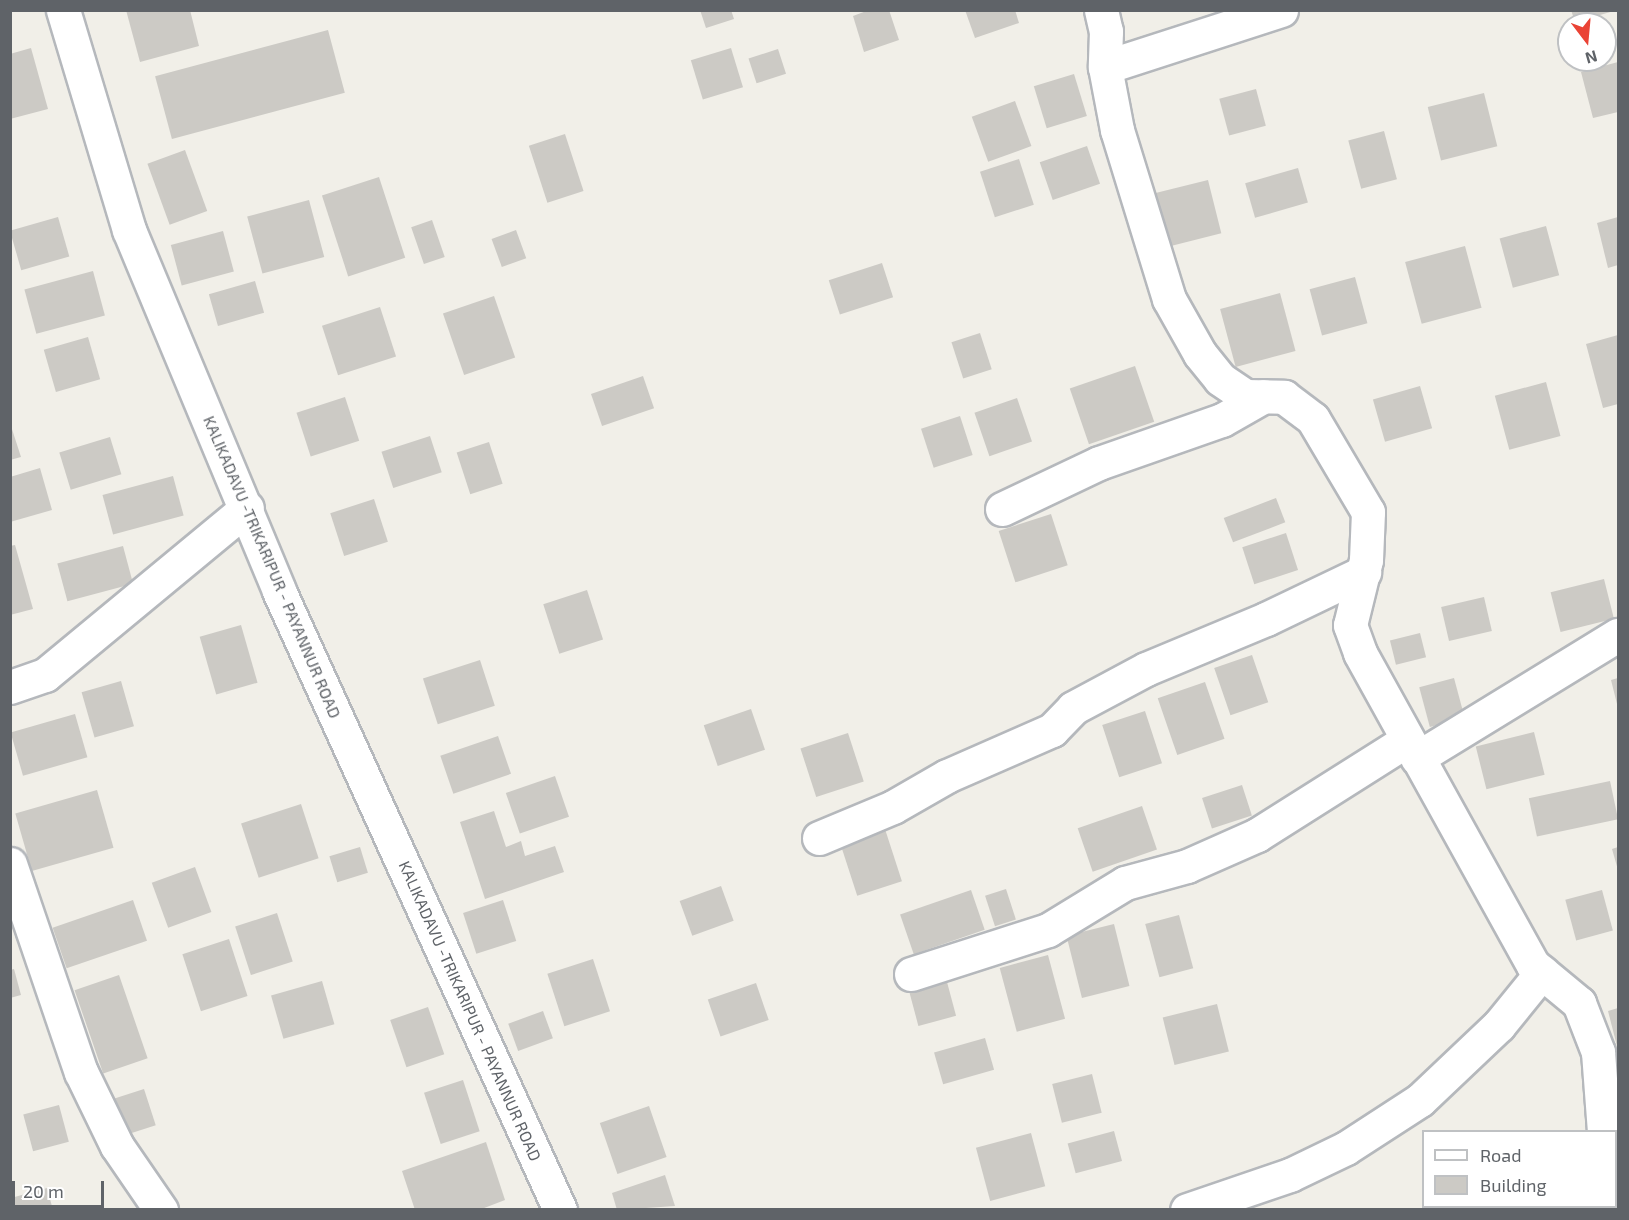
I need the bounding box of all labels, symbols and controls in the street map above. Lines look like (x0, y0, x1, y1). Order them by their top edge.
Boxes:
north arrow (1557, 12, 1617, 72)
text: N (1583, 47, 1600, 69)
street label: KALIKADAVU -TRIKARIPUR - PAYANNUR ROAD (199, 413, 345, 721)
street label: KALIKADAVU -TRIKARIPUR - PAYANNUR ROAD (395, 858, 545, 1164)
legend (1422, 1130, 1617, 1208)
text: Road (1480, 1144, 1521, 1166)
scale bar (15, 1169, 106, 1207)
text: Building (1480, 1174, 1547, 1196)
text: 20 m (23, 1180, 64, 1202)

